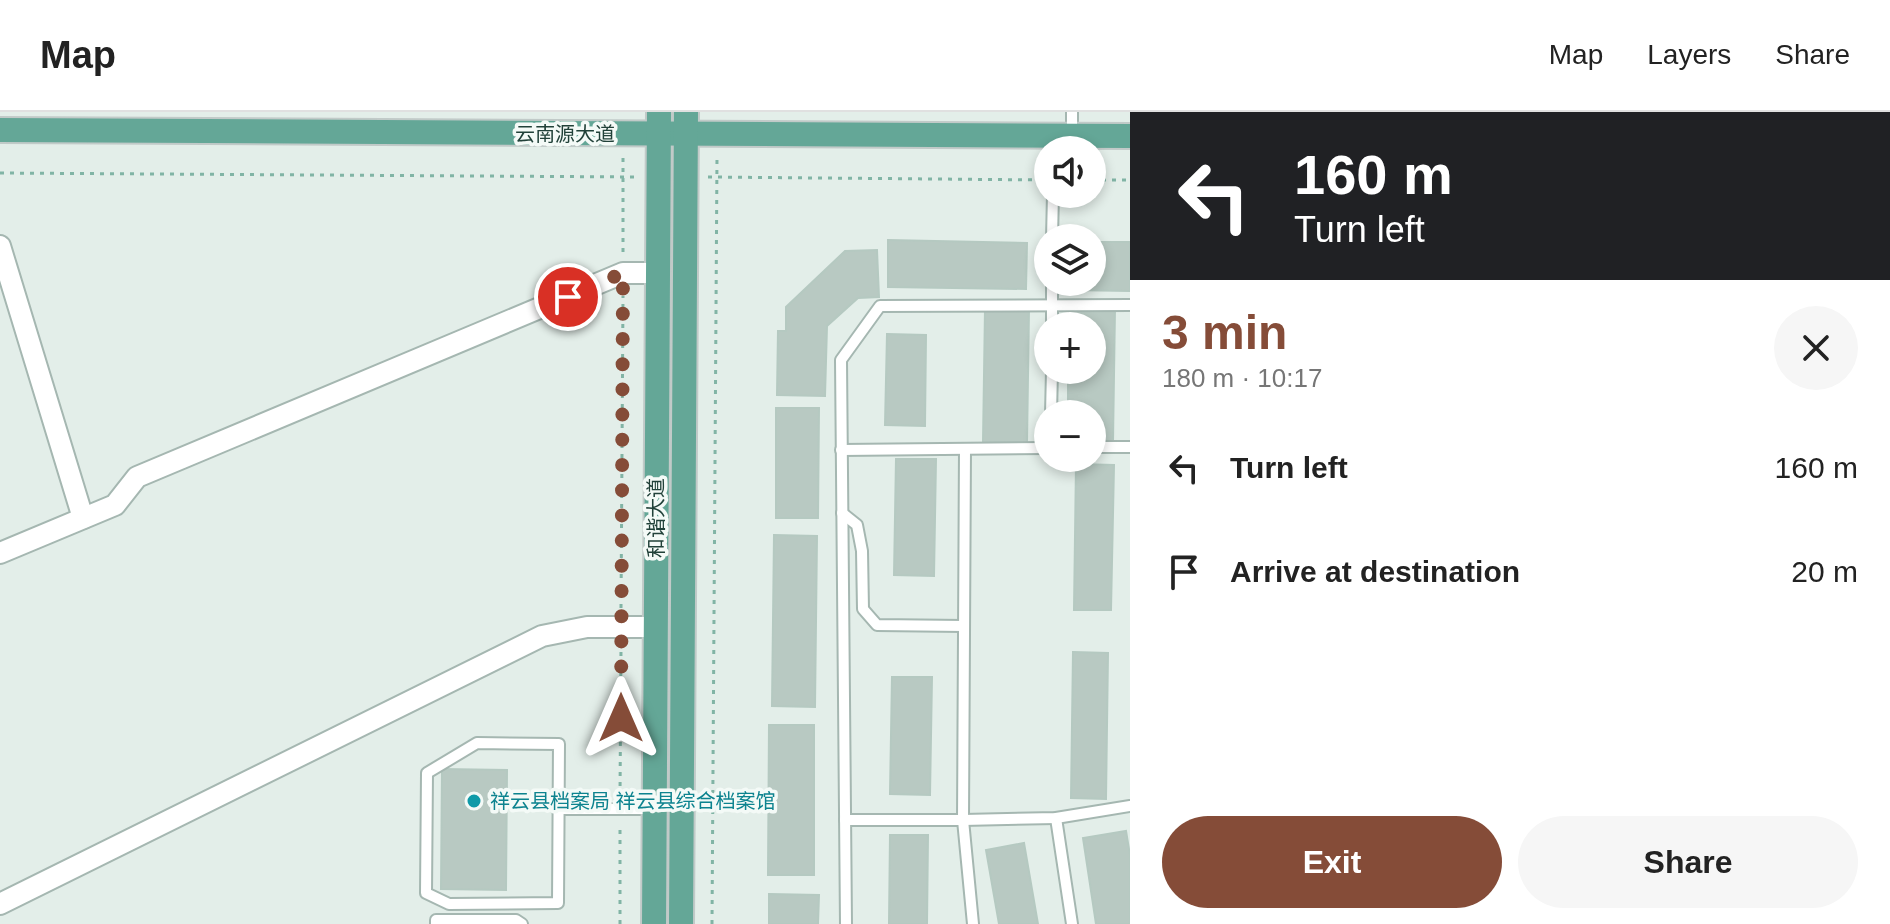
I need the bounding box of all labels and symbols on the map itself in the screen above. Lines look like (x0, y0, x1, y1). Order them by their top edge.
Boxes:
street label: 云南源大道 (515, 123, 615, 145)
pin (534, 263, 602, 331)
street label: 和谐大道 (645, 478, 667, 558)
position arrow (579, 676, 663, 760)
place label: 祥云县档案局 祥云县综合档案馆 (490, 790, 776, 812)
marker: 祥云县档案局 祥云县综合档案馆 (465, 792, 483, 810)

